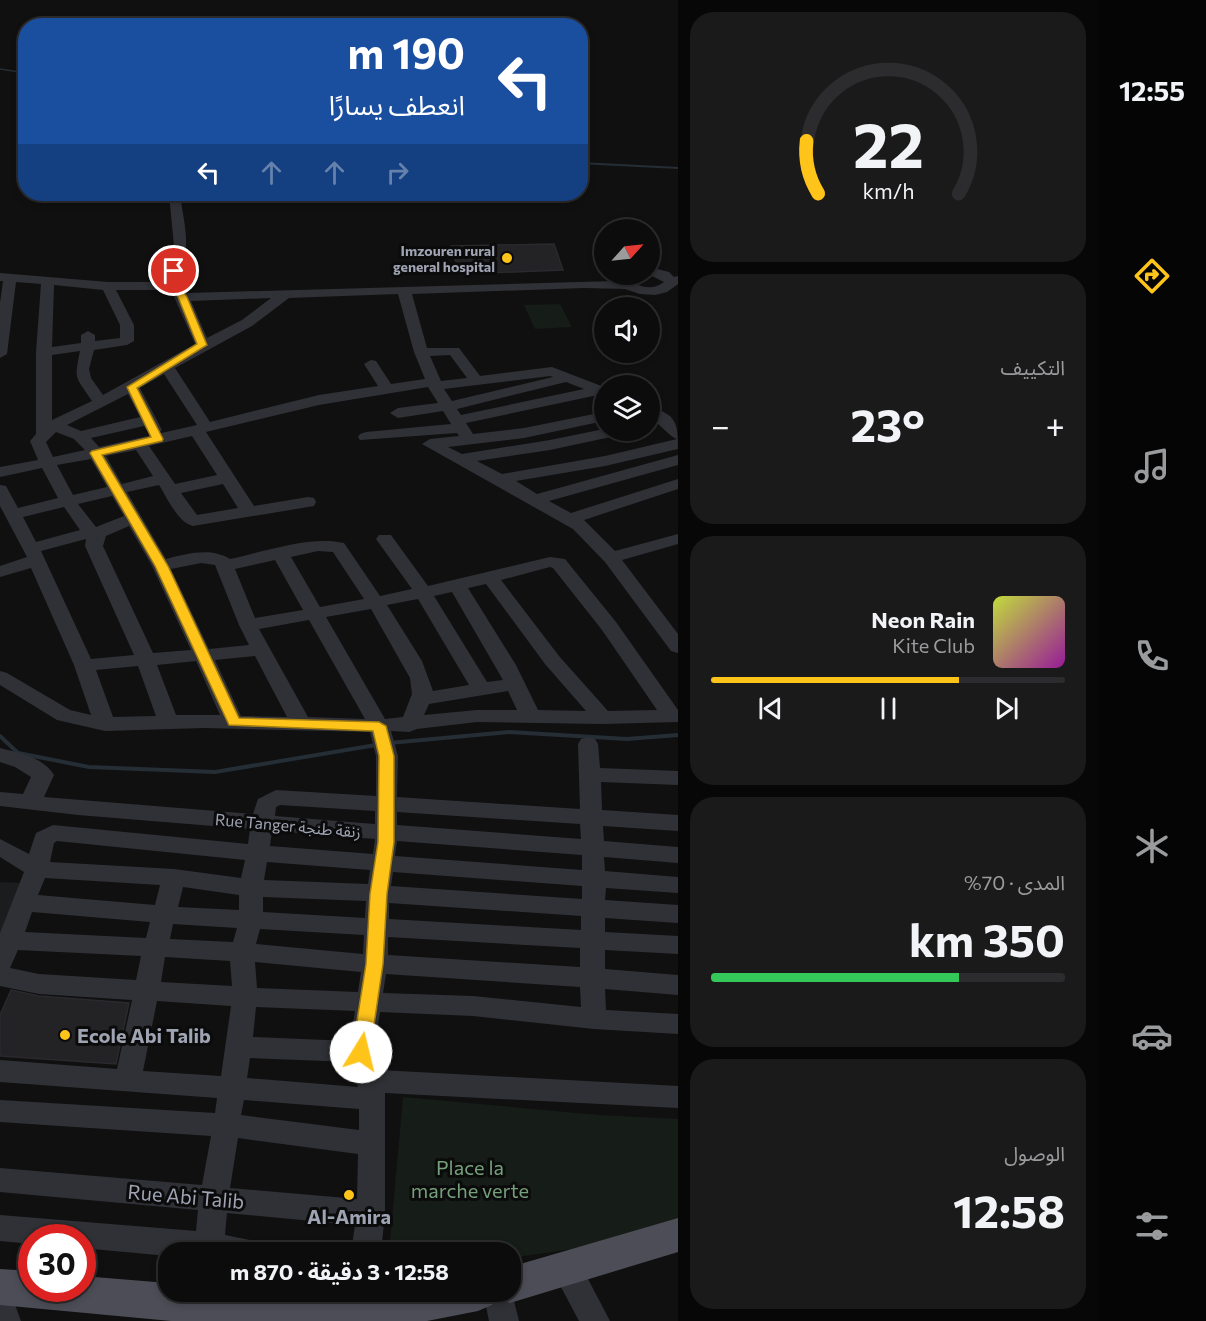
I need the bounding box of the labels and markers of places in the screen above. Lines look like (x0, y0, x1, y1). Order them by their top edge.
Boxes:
place label: Imzouren rural general hospital (393, 242, 495, 275)
pin (148, 245, 199, 296)
marker: Imzouren rural general hospital (500, 251, 514, 265)
place label: Ecole Abi Talib (77, 1023, 211, 1047)
marker: Ecole Abi Talib (58, 1028, 72, 1042)
marker: Al-Amira (342, 1188, 356, 1202)
place label: Al-Amira (307, 1204, 391, 1228)

